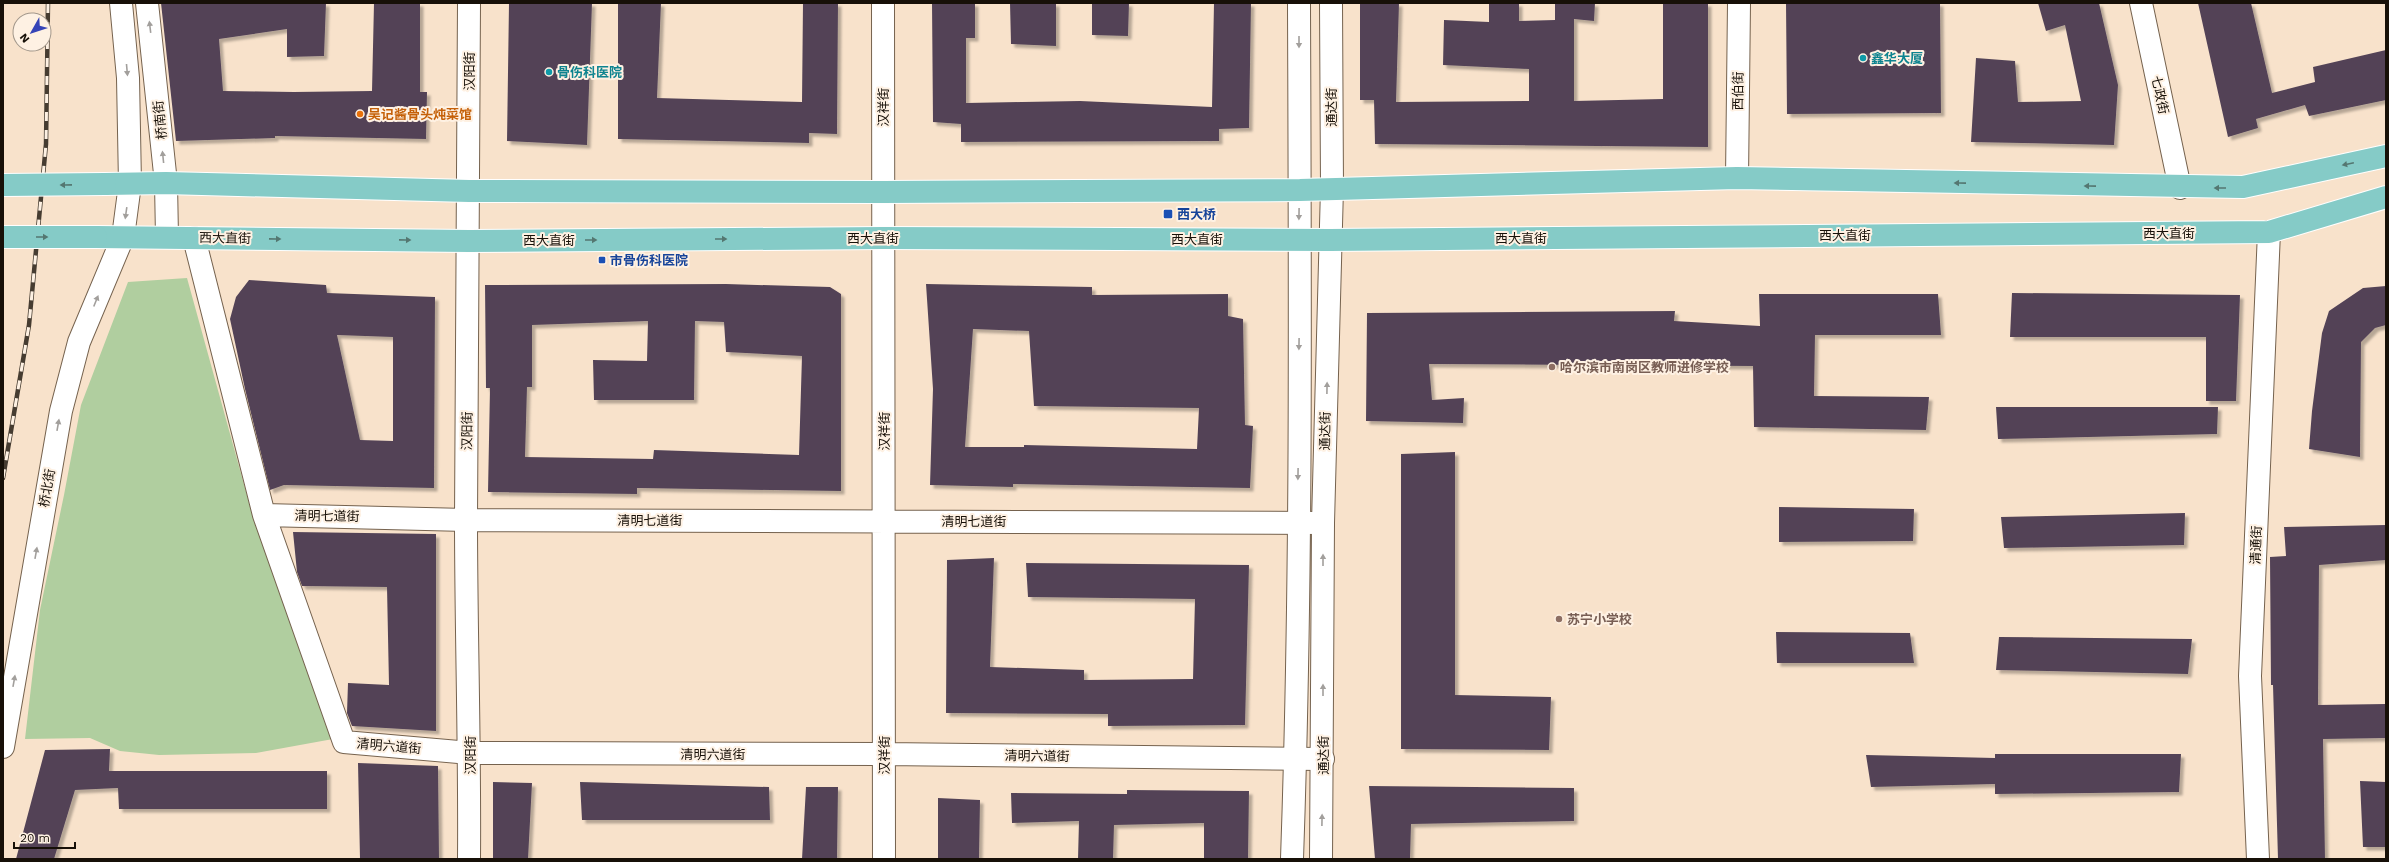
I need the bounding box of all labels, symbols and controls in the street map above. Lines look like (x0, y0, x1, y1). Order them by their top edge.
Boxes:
north arrow (12, 12, 52, 52)
one-way arrow (146, 21, 153, 33)
text: N (17, 31, 32, 45)
one-way arrow (1296, 36, 1302, 49)
street label: 汉阳街 (462, 51, 477, 91)
place label: 鑫华大厦 (1871, 51, 1923, 66)
marker: 鑫华大厦 (1858, 53, 1868, 63)
one-way arrow (124, 64, 131, 76)
place label: 骨伤科医院 (557, 65, 622, 80)
marker: 骨伤科医院 (544, 67, 554, 77)
street label: 西伯街 (1730, 71, 1746, 111)
street label: 七政街 (2149, 74, 2171, 116)
street label: 汉祥街 (876, 87, 891, 127)
street label: 通达街 (1324, 87, 1339, 127)
street label: 桥南街 (151, 100, 169, 140)
place label: 吴记酱骨头炖菜馆 (368, 107, 472, 122)
marker: 吴记酱骨头炖菜馆 (355, 109, 365, 119)
one-way arrow (160, 151, 167, 163)
one-way arrow (2342, 162, 2354, 168)
one-way arrow (1953, 180, 1966, 186)
one-way arrow (60, 181, 72, 188)
one-way arrow (2083, 183, 2096, 189)
one-way arrow (2214, 184, 2226, 191)
one-way arrow (123, 207, 129, 219)
place label: 西大桥 (1177, 207, 1216, 222)
marker: 西大桥 (1162, 208, 1174, 220)
one-way arrow (1296, 208, 1303, 220)
street label: 西大直街 (2143, 226, 2195, 241)
street label: 西大直街 (1819, 228, 1871, 243)
street label: 西大直街 (199, 230, 251, 246)
street label: 西大直街 (847, 231, 899, 246)
street label: 西大直街 (1495, 231, 1547, 246)
street label: 西大直街 (1171, 232, 1223, 247)
street label: 西大直街 (523, 233, 575, 248)
one-way arrow (36, 234, 49, 240)
one-way arrow (269, 236, 282, 242)
one-way arrow (715, 236, 728, 242)
one-way arrow (399, 237, 412, 243)
one-way arrow (585, 237, 598, 243)
place label: 市骨伤科医院 (610, 253, 688, 268)
marker: 市骨伤科医院 (597, 255, 607, 265)
one-way arrow (94, 295, 100, 307)
one-way arrow (1296, 338, 1302, 351)
place label: 哈尔滨市南岗区教师进修学校 (1560, 360, 1729, 375)
marker: 哈尔滨市南岗区教师进修学校 (1547, 362, 1557, 372)
one-way arrow (1323, 382, 1330, 394)
street label: 汉阳街 (459, 411, 475, 451)
street label: 汉祥街 (877, 411, 892, 451)
street label: 通达街 (1317, 411, 1333, 451)
one-way arrow (55, 419, 61, 431)
street label: 桥北街 (36, 467, 58, 509)
one-way arrow (1295, 468, 1301, 481)
street label: 清明七道街 (294, 508, 360, 524)
street label: 清明七道街 (617, 513, 683, 528)
street label: 清明七道街 (941, 514, 1007, 529)
street label: 清通街 (2248, 525, 2264, 565)
one-way arrow (33, 547, 39, 559)
one-way arrow (1320, 553, 1326, 566)
place label: 苏宁小学校 (1567, 612, 1632, 627)
marker: 苏宁小学校 (1554, 614, 1564, 624)
one-way arrow (11, 675, 17, 687)
one-way arrow (1320, 683, 1326, 696)
street label: 汉阳街 (463, 735, 478, 775)
street label: 汉祥街 (877, 735, 892, 775)
street label: 通达街 (1316, 735, 1331, 775)
street label: 清明六道街 (356, 736, 422, 756)
street label: 清明六道街 (680, 747, 746, 762)
street label: 清明六道街 (1004, 748, 1070, 764)
one-way arrow (1319, 813, 1325, 826)
scale bar (14, 824, 75, 850)
text: 20 m (20, 831, 50, 845)

